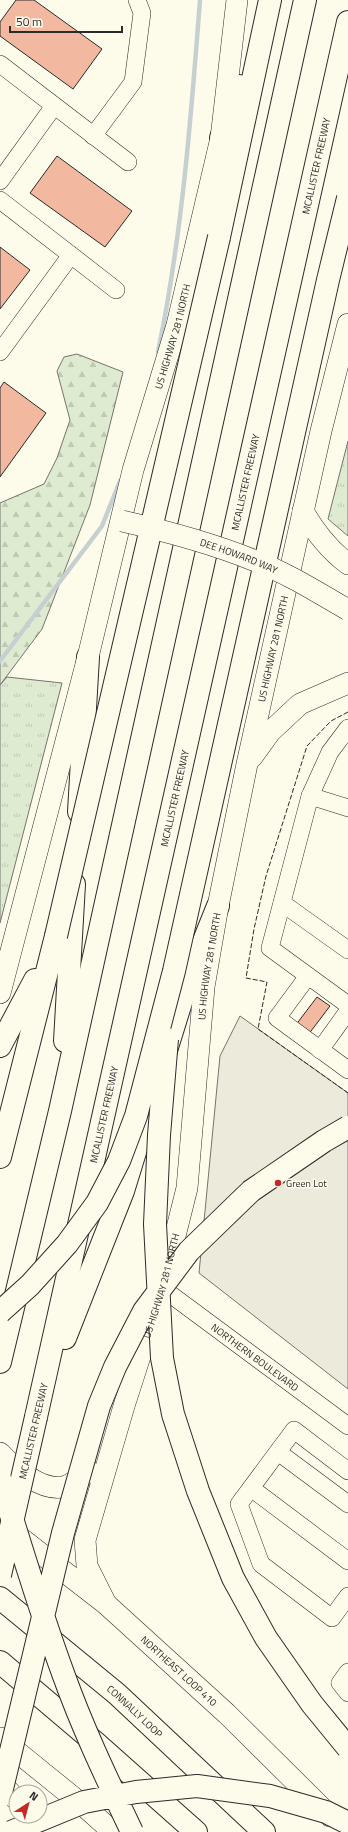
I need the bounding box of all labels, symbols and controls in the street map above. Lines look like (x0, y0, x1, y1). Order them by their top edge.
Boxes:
scale bar (10, 8, 122, 34)
text: 50 m (16, 12, 42, 31)
street label: MCALLISTER FREEWAY (298, 116, 335, 216)
street label: US HIGHWAY 281 NORTH (151, 283, 194, 391)
street label: MCALLISTER FREEWAY (228, 432, 264, 532)
street label: DEE HOWARD WAY (198, 535, 281, 578)
street label: US HIGHWAY 281 NORTH (254, 594, 292, 703)
street label: MCALLISTER FREEWAY (157, 748, 193, 848)
street label: US HIGHWAY 281 NORTH (194, 912, 225, 1021)
street label: MCALLISTER FREEWAY (86, 1064, 122, 1164)
place label: Green Lot (286, 1176, 327, 1191)
marker: Green Lot (273, 1178, 283, 1188)
street label: US HIGHWAY 281 NORTH (139, 1232, 183, 1340)
street label: NORTHERN BOULEVARD (208, 1320, 302, 1395)
street label: MCALLISTER FREEWAY (15, 1381, 52, 1481)
street label: NORTHEAST LOOP 410 (137, 1632, 221, 1710)
street label: CONNALLY LOOP (103, 1682, 166, 1741)
north arrow (8, 1784, 48, 1824)
text: N (26, 1787, 42, 1805)

